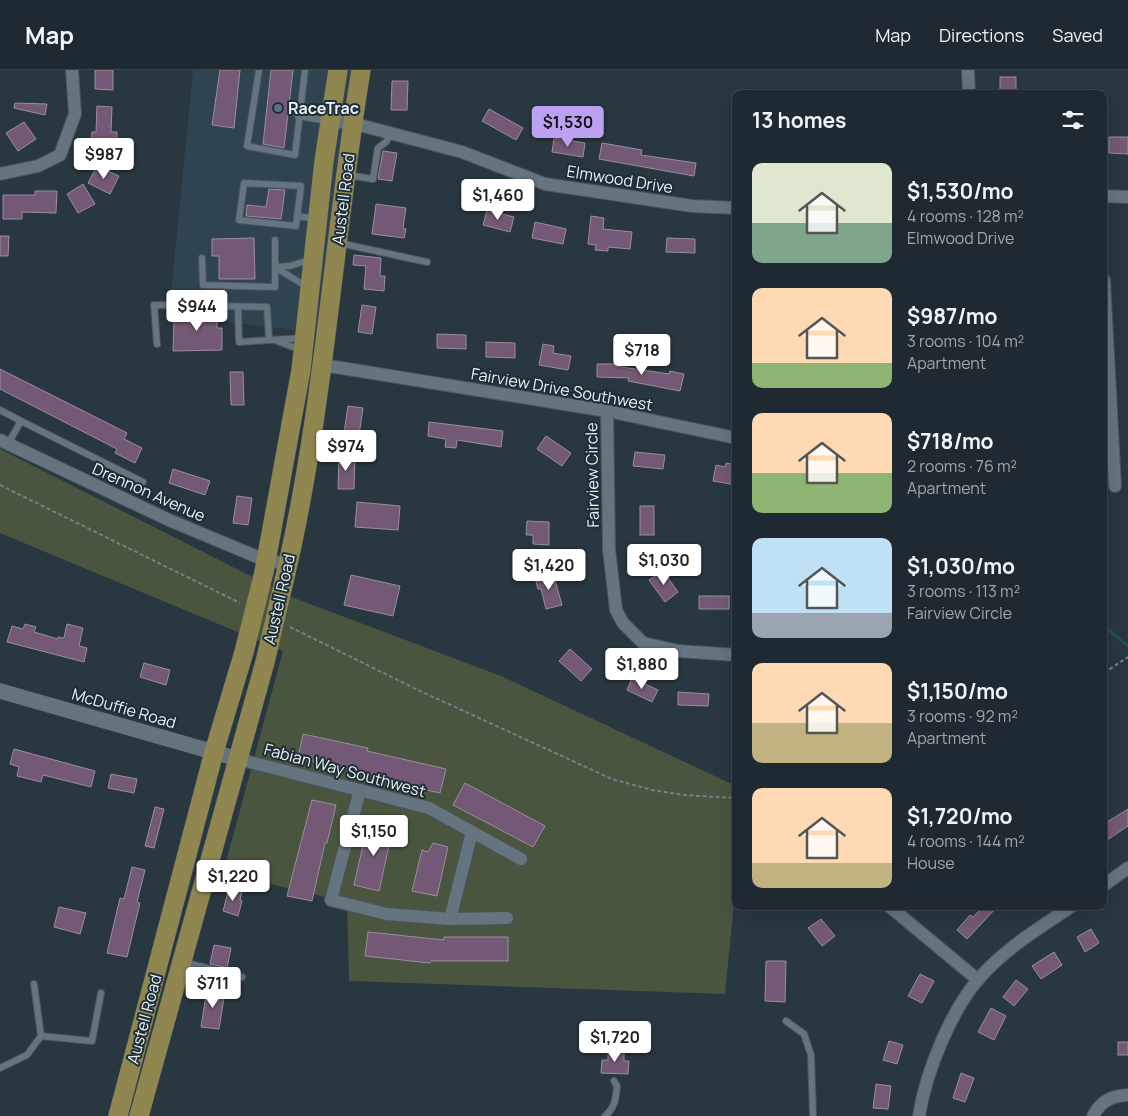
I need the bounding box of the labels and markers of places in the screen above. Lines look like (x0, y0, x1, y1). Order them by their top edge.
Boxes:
place label: RaceTrac (288, 97, 359, 119)
marker: RaceTrac (272, 102, 284, 114)
pin: $1,530 (527, 106, 609, 148)
pin: $987 (74, 138, 134, 180)
pin: $1,460 (457, 178, 539, 221)
pin: $944 (167, 290, 227, 332)
pin: $718 (612, 334, 672, 376)
pin: $974 (316, 430, 376, 472)
pin: $1,030 (623, 544, 705, 586)
pin: $1,420 (508, 548, 590, 591)
pin: $1,880 (601, 648, 683, 690)
pin: $1,150 (333, 814, 415, 857)
pin: $1,220 (192, 860, 274, 902)
pin: $711 (183, 966, 243, 1009)
pin: $1,720 (574, 1020, 656, 1063)

